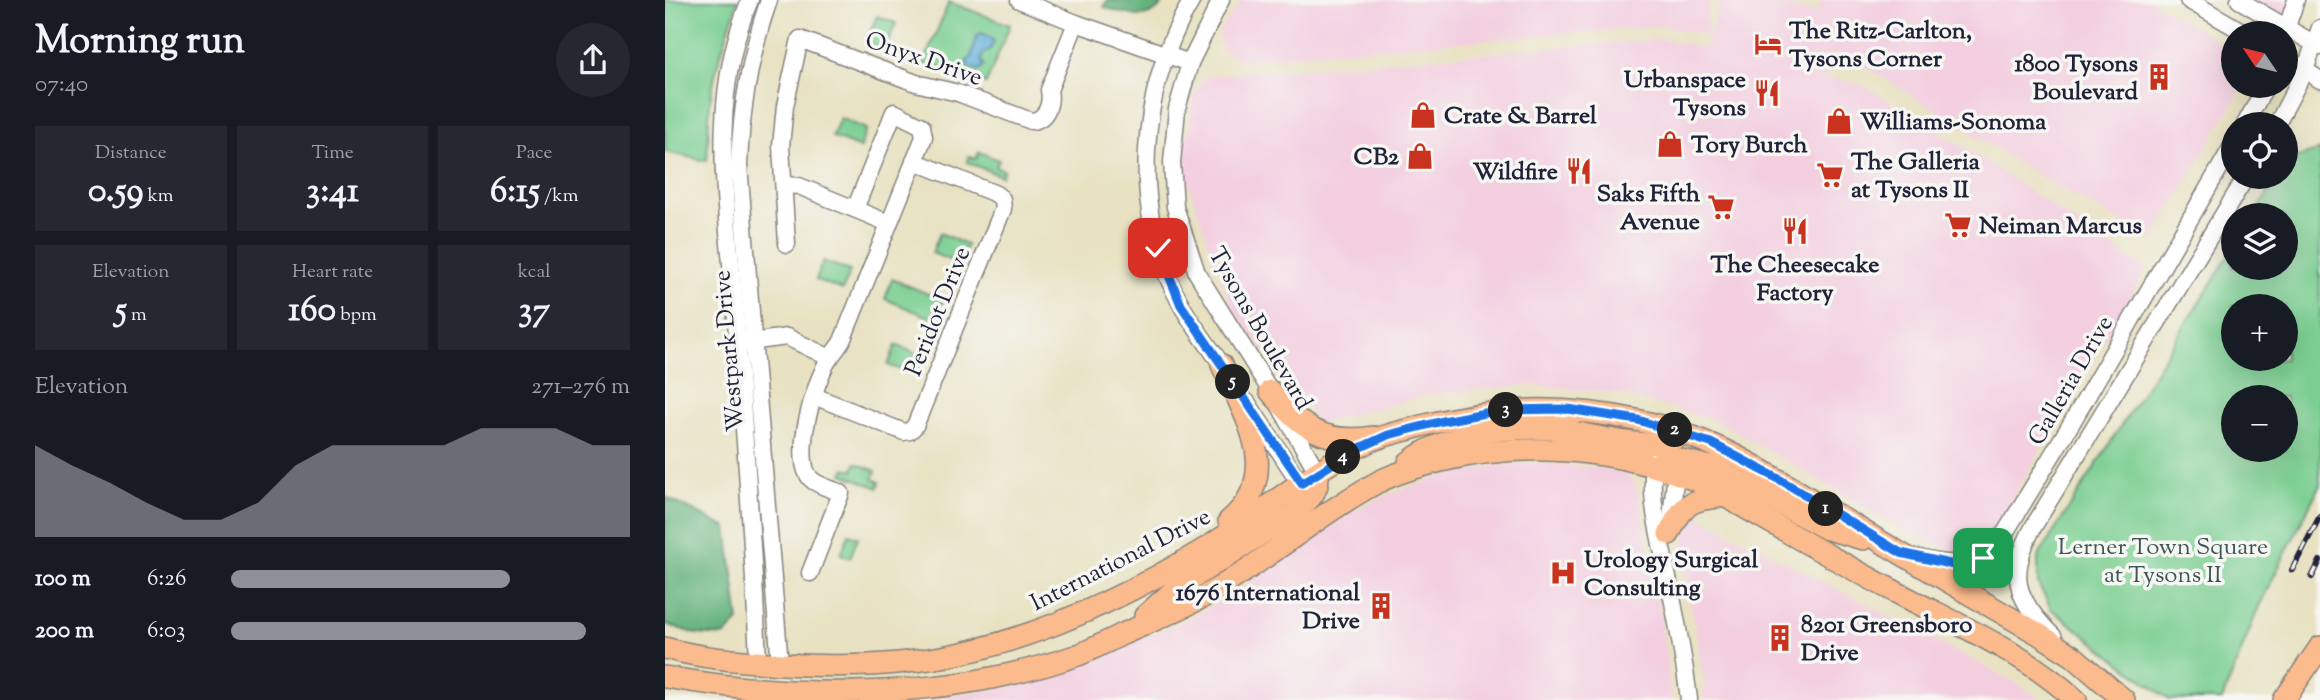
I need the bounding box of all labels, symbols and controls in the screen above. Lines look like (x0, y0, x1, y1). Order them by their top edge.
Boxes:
place label: The Ritz-Carlton, Tysons Corner (1789, 15, 1972, 77)
text: Morning run (35, 16, 245, 70)
north arrow (2221, 21, 2298, 98)
map controls (2221, 21, 2298, 462)
button: share (556, 23, 630, 97)
street label: Onyx Drive (860, 24, 986, 96)
hotel icon: The Ritz-Carlton, Tysons Corner (1753, 29, 1783, 59)
place label: 1800 Tysons Boulevard (2014, 48, 2138, 110)
building icon: 1800 Tysons Boulevard (2144, 62, 2174, 92)
place label: Urbanspace Tysons (1624, 64, 1746, 126)
text: 07:40 (35, 69, 88, 102)
restaurant icon: Urbanspace Tysons (1752, 78, 1782, 108)
shop icon: Crate & Barrel (1408, 100, 1438, 130)
place label: Crate & Barrel (1444, 100, 1597, 134)
shop icon: Williams-Sonoma (1824, 106, 1854, 136)
place label: Williams-Sonoma (1860, 106, 2047, 140)
button: locate (2221, 112, 2298, 189)
shop icon: Tory Burch (1655, 129, 1685, 159)
place label: Tory Burch (1691, 129, 1809, 163)
text: Distance (95, 140, 167, 167)
text: Time (311, 140, 354, 167)
text: Pace (516, 140, 552, 167)
place label: CB2 (1354, 141, 1400, 175)
shop icon: CB2 (1405, 141, 1435, 171)
place label: The Galleria at Tysons II (1851, 146, 1981, 208)
place label: Wildfire (1473, 156, 1558, 190)
restaurant icon: Wildfire (1564, 156, 1594, 186)
supermarket icon: The Galleria at Tysons II (1815, 160, 1845, 190)
text: 0.59 (88, 167, 143, 218)
text: 3:41 (306, 167, 359, 218)
text: 6:15 (490, 167, 540, 218)
place label: Saks Fifth Avenue (1597, 178, 1701, 240)
text: km (143, 183, 174, 210)
text: /km (540, 183, 578, 210)
supermarket icon: Saks Fifth Avenue (1706, 192, 1736, 222)
button: layers (2221, 203, 2298, 280)
supermarket icon: Neiman Marcus (1943, 210, 1973, 240)
place label: Neiman Marcus (1979, 210, 2142, 244)
restaurant icon: The Cheesecake Factory (1780, 216, 1810, 246)
pin (1128, 218, 1188, 278)
icon: check (1139, 229, 1177, 267)
street label: Tysons Boulevard (1199, 241, 1320, 417)
street label: Peridot Drive (897, 242, 980, 382)
place label: The Cheesecake Factory (1711, 249, 1879, 311)
text: Elevation (92, 259, 169, 286)
text: Heart rate (292, 259, 373, 286)
text: kcal (518, 259, 550, 286)
street label: Westpark Drive (706, 269, 754, 433)
text: 5 (115, 286, 127, 337)
text: 160 (288, 286, 336, 337)
text: 37 (518, 286, 550, 337)
button: + (2221, 294, 2298, 371)
text: m (127, 302, 147, 329)
text: bpm (336, 302, 377, 329)
street label: Galleria Drive (2021, 310, 2123, 452)
pin: 5 (1215, 364, 1251, 400)
text: 5 (1229, 368, 1236, 395)
text: Elevation (35, 371, 128, 404)
text: 271–276 m (531, 371, 630, 404)
button: − (2221, 385, 2298, 462)
pin: 3 (1489, 392, 1523, 428)
text: 3 (1502, 396, 1509, 423)
pin: 2 (1657, 412, 1693, 448)
text: 2 (1670, 416, 1679, 443)
pin: 4 (1325, 440, 1361, 475)
text: 4 (1338, 443, 1347, 470)
pin: 1 (1809, 491, 1843, 526)
text: 1 (1822, 495, 1829, 522)
street label: International Drive (1025, 501, 1217, 621)
pin (1953, 528, 2013, 588)
park label: Lerner Town Square at Tysons II (2058, 531, 2268, 593)
icon: arrive (1964, 539, 2002, 577)
place label: Urology Surgical Consulting (1584, 544, 1758, 606)
hospital icon: Urology Surgical Consulting (1548, 558, 1578, 588)
text: 100 m (35, 563, 91, 596)
text: 6:26 (147, 563, 186, 596)
place label: 1676 International Drive (1176, 577, 1360, 639)
building icon: 1676 International Drive (1366, 591, 1396, 621)
place label: 8201 Greensboro Drive (1801, 609, 1972, 671)
text: 200 m (35, 615, 94, 648)
text: 6:03 (147, 615, 185, 648)
building icon: 8201 Greensboro Drive (1765, 623, 1795, 653)

